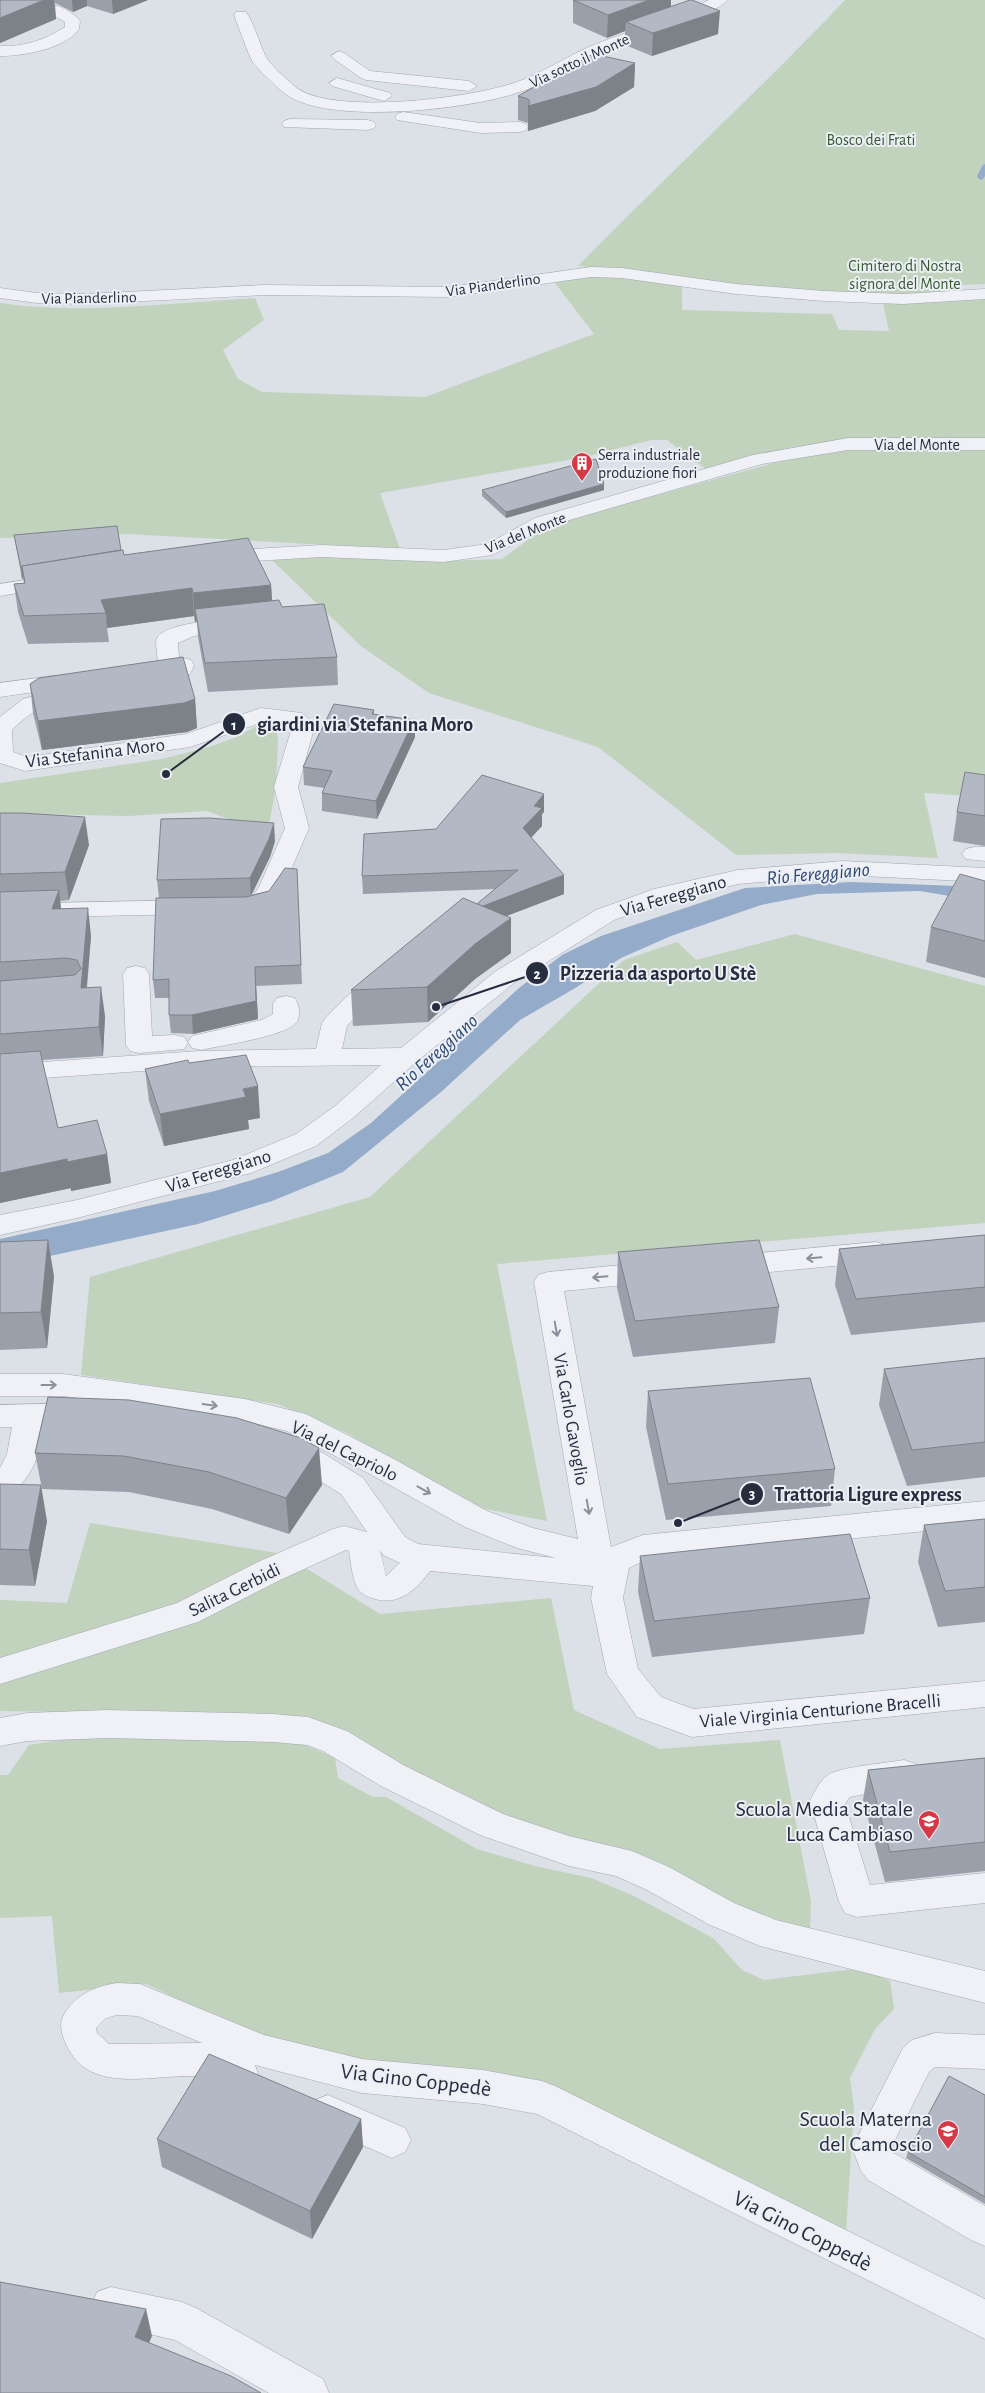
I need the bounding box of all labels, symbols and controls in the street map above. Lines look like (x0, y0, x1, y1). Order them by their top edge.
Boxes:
street label: Via sotto il Monte (527, 31, 632, 91)
park label: Bosco dei Frati (827, 132, 915, 148)
park label: Cimitero di Nostra signora del Monte (848, 258, 962, 292)
street label: Via Pianderlino (445, 270, 542, 300)
street label: Via Pianderlino (41, 289, 137, 307)
street label: Via del Monte (874, 437, 960, 453)
place label: Serra industriale produzione fiori (598, 447, 700, 481)
building icon: Serra industriale produzione fiori (570, 451, 594, 482)
street label: Via del Monte (483, 509, 568, 556)
callout: giardini via Stefanina Moro (222, 707, 483, 742)
text: giardini via Stefanina Moro (257, 715, 473, 735)
text: 1 (231, 718, 237, 733)
street label: Via Stefanina Moro (24, 736, 166, 771)
water label: Rio Fereggiano (766, 860, 871, 888)
street label: Via Fereggiano (618, 872, 728, 921)
callout: Pizzeria da asporto U Stè (525, 956, 766, 991)
text: Pizzeria da asporto U Stè (560, 964, 756, 984)
text: 2 (533, 967, 541, 982)
water label: Rio Fereggiano (391, 1011, 482, 1095)
street label: Via Fereggiano (164, 1146, 273, 1196)
one-way arrow (807, 1253, 823, 1263)
one-way arrow (593, 1272, 609, 1282)
one-way arrow (552, 1321, 562, 1337)
street label: Via Carlo Gavoglio (550, 1352, 591, 1487)
one-way arrow (40, 1380, 56, 1390)
one-way arrow (201, 1401, 217, 1411)
street label: Via del Capriolo (288, 1417, 401, 1485)
callout: Trattoria Ligure express (739, 1476, 972, 1511)
one-way arrow (416, 1485, 431, 1495)
text: Trattoria Ligure express (774, 1485, 962, 1505)
text: 3 (749, 1487, 755, 1502)
one-way arrow (583, 1498, 593, 1514)
street label: Salita Gerbidi (186, 1560, 283, 1621)
street label: Viale Virginia Centurione Bracelli (699, 1691, 942, 1732)
place label: Scuola Media Statale Luca Cambiaso (735, 1798, 913, 1845)
school or university icon: Scuola Media Statale Luca Cambiaso (917, 1809, 941, 1840)
street label: Via Gino Coppedè (339, 2060, 493, 2100)
place label: Scuola Materna del Camoscio (800, 2108, 932, 2155)
school or university icon: Scuola Materna del Camoscio (936, 2119, 960, 2150)
street label: Via Gino Coppedè (730, 2187, 875, 2275)

